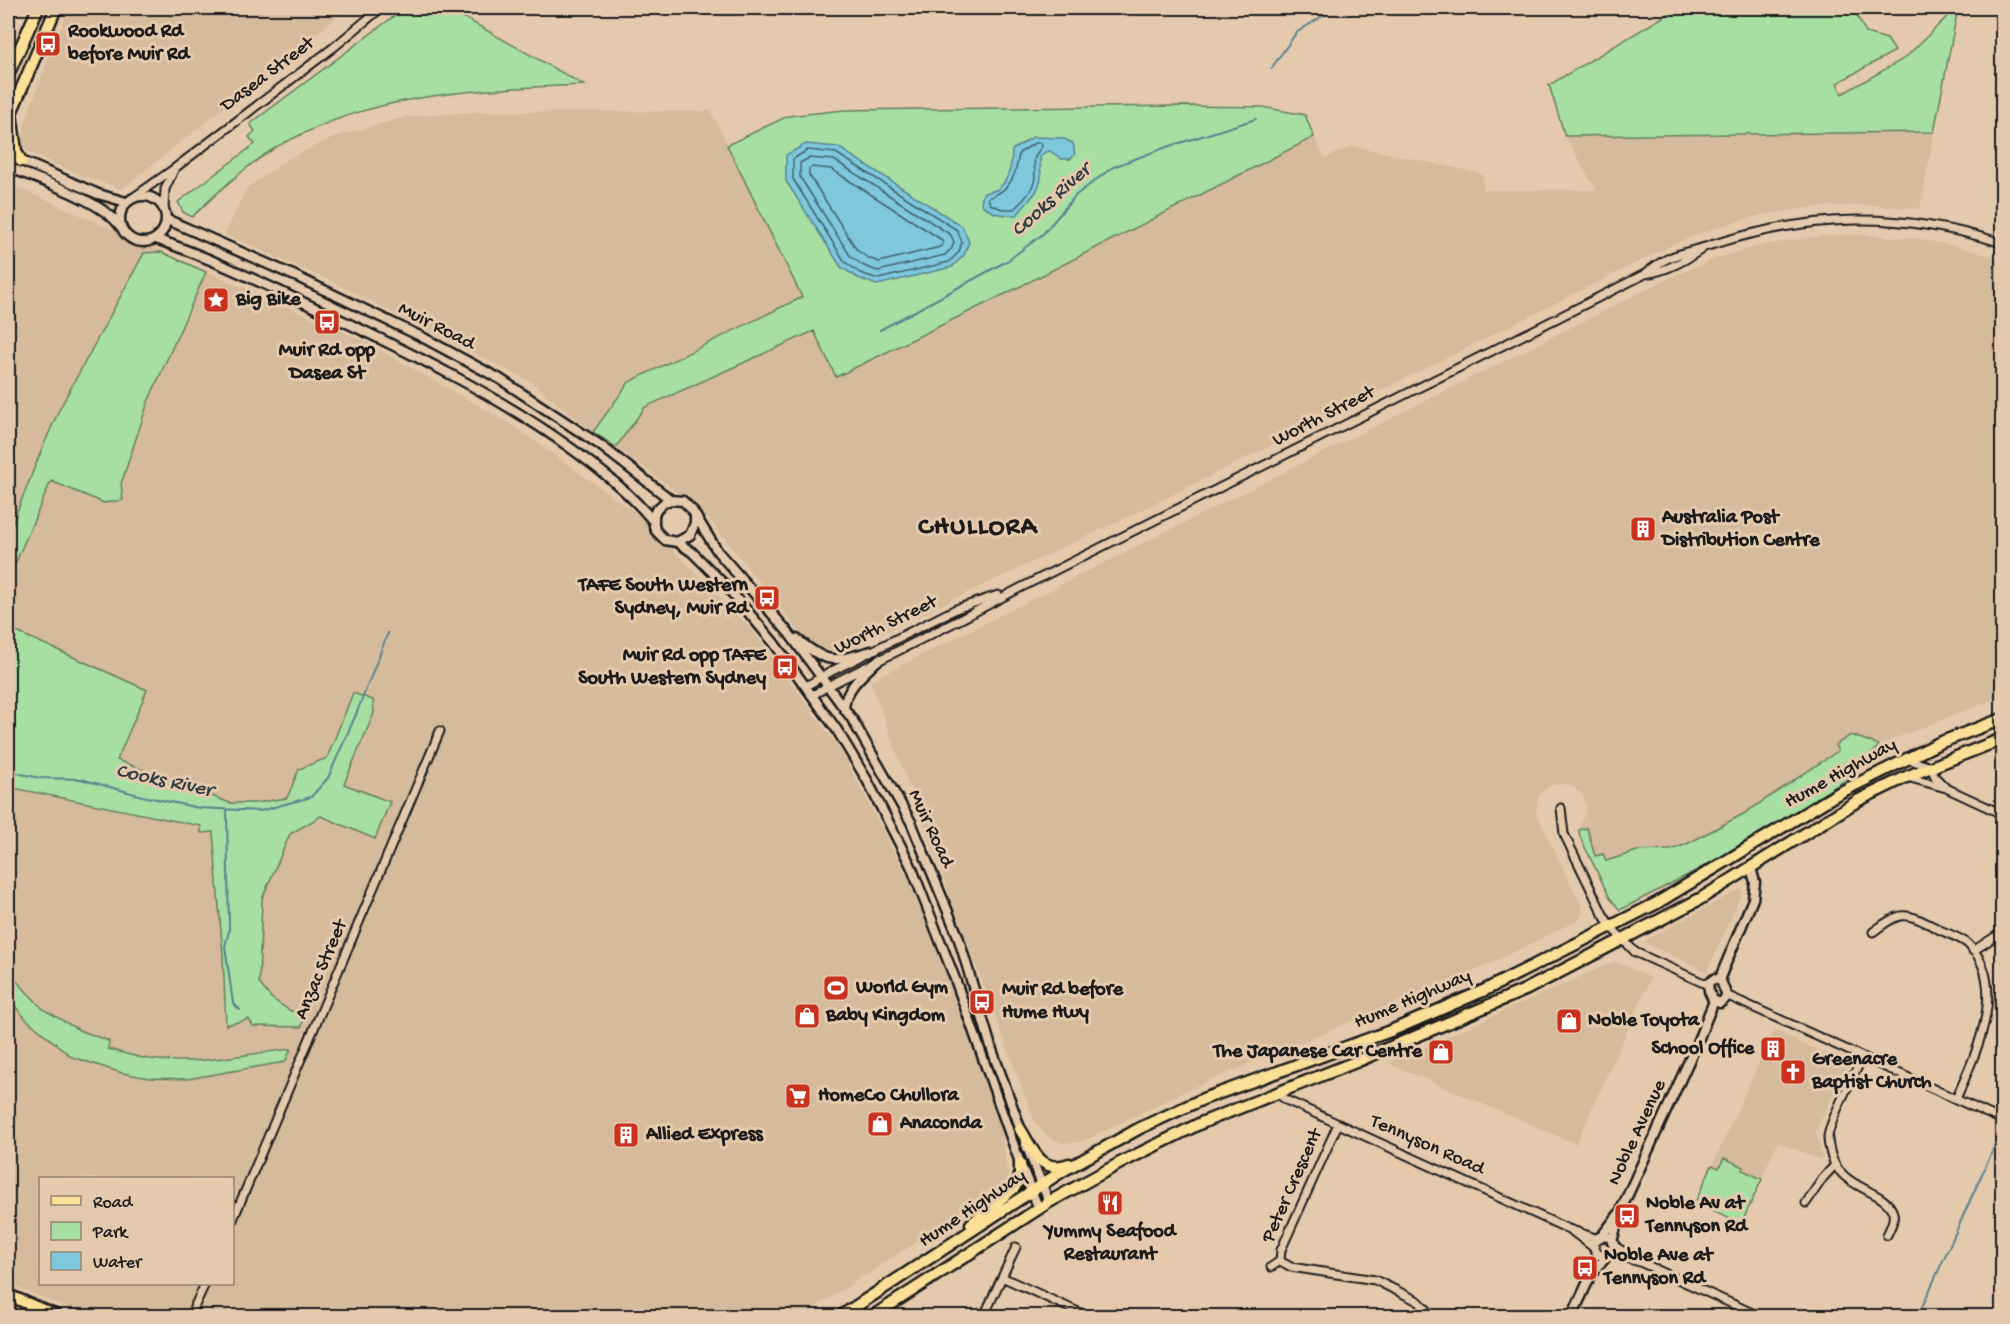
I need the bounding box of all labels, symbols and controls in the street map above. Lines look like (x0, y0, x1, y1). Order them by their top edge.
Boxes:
place label: Rookwood Rd before Muir Rd (67, 21, 191, 67)
bus stop icon: Rookwood Rd before Muir Rd (33, 29, 63, 59)
street label: Dasea Street (215, 31, 321, 119)
water label: Cooks River (1007, 156, 1100, 243)
place icon: Big Bike (201, 285, 231, 315)
place label: Big Bike (235, 289, 301, 312)
street label: Muir Road (394, 298, 480, 357)
bus stop icon: Muir Rd opp Dasea St (312, 307, 342, 337)
place label: Muir Rd opp Dasea St (279, 340, 375, 386)
street label: Worth Street (1269, 381, 1381, 453)
place label: Australia Post Distribution Centre (1660, 507, 1820, 553)
district label: CHULLORA (918, 513, 1038, 544)
building icon: Australia Post Distribution Centre (1628, 514, 1658, 544)
place label: TAFE South Western Sydney, Muir Rd (577, 575, 750, 621)
bus stop icon: TAFE South Western Sydney, Muir Rd (752, 583, 782, 613)
street label: Worth Street (831, 590, 943, 661)
place label: Muir Rd opp TAFE South Western Sydney (578, 645, 768, 691)
bus stop icon: Muir Rd opp TAFE South Western Sydney (770, 652, 800, 682)
street label: Hume Highway (1781, 734, 1901, 814)
water label: Cooks River (113, 760, 219, 805)
street label: Muir Road (902, 786, 959, 874)
street label: Anzac Street (291, 915, 354, 1023)
street label: Hume Highway (1351, 965, 1475, 1035)
sports icon: World Gym (821, 973, 851, 1003)
place label: World Gym (855, 977, 949, 1000)
place label: Muir Rd before Hume Hwy (1002, 979, 1124, 1025)
bus stop icon: Muir Rd before Hume Hwy (967, 987, 997, 1017)
shop icon: Baby Kingdom (792, 1001, 822, 1031)
place label: Baby Kingdom (825, 1005, 946, 1028)
shop icon: Noble Toyota (1554, 1006, 1584, 1036)
place label: Noble Toyota (1588, 1010, 1700, 1033)
building icon: School Office (1758, 1034, 1788, 1064)
shop icon: The Japanese Car Centre (1426, 1037, 1456, 1067)
place label: School Office (1652, 1037, 1755, 1061)
place label: The Japanese Car Centre (1212, 1041, 1423, 1064)
place label: Greenacre Baptist Church (1811, 1049, 1932, 1095)
church icon: Greenacre Baptist Church (1778, 1057, 1808, 1087)
street label: Noble Avenue (1604, 1076, 1673, 1189)
supermarket icon: HomeCo Chullora (783, 1081, 813, 1111)
place label: HomeCo Chullora (818, 1085, 960, 1108)
shop icon: Anaconda (865, 1109, 895, 1139)
street label: Tennyson Road (1365, 1110, 1490, 1182)
place label: Anaconda (899, 1113, 983, 1136)
building icon: Allied Express (611, 1120, 641, 1150)
place label: Allied Express (645, 1124, 764, 1147)
street label: Peter Crescent (1257, 1124, 1329, 1247)
street label: Hume Highway (915, 1165, 1031, 1253)
legend (39, 1177, 234, 1285)
restaurant icon: Yummy Seafood Restaurant (1095, 1188, 1125, 1218)
text: Road (93, 1193, 134, 1214)
place label: Noble Av at Tennyson Rd (1644, 1193, 1749, 1239)
bus stop icon: Noble Av at Tennyson Rd (1612, 1201, 1642, 1231)
place label: Yummy Seafood Restaurant (1043, 1221, 1178, 1267)
text: Park (92, 1223, 129, 1244)
place label: Noble Ave at Tennyson Rd (1602, 1245, 1714, 1291)
text: Water (93, 1253, 143, 1274)
bus stop icon: Noble Ave at Tennyson Rd (1570, 1253, 1600, 1283)

